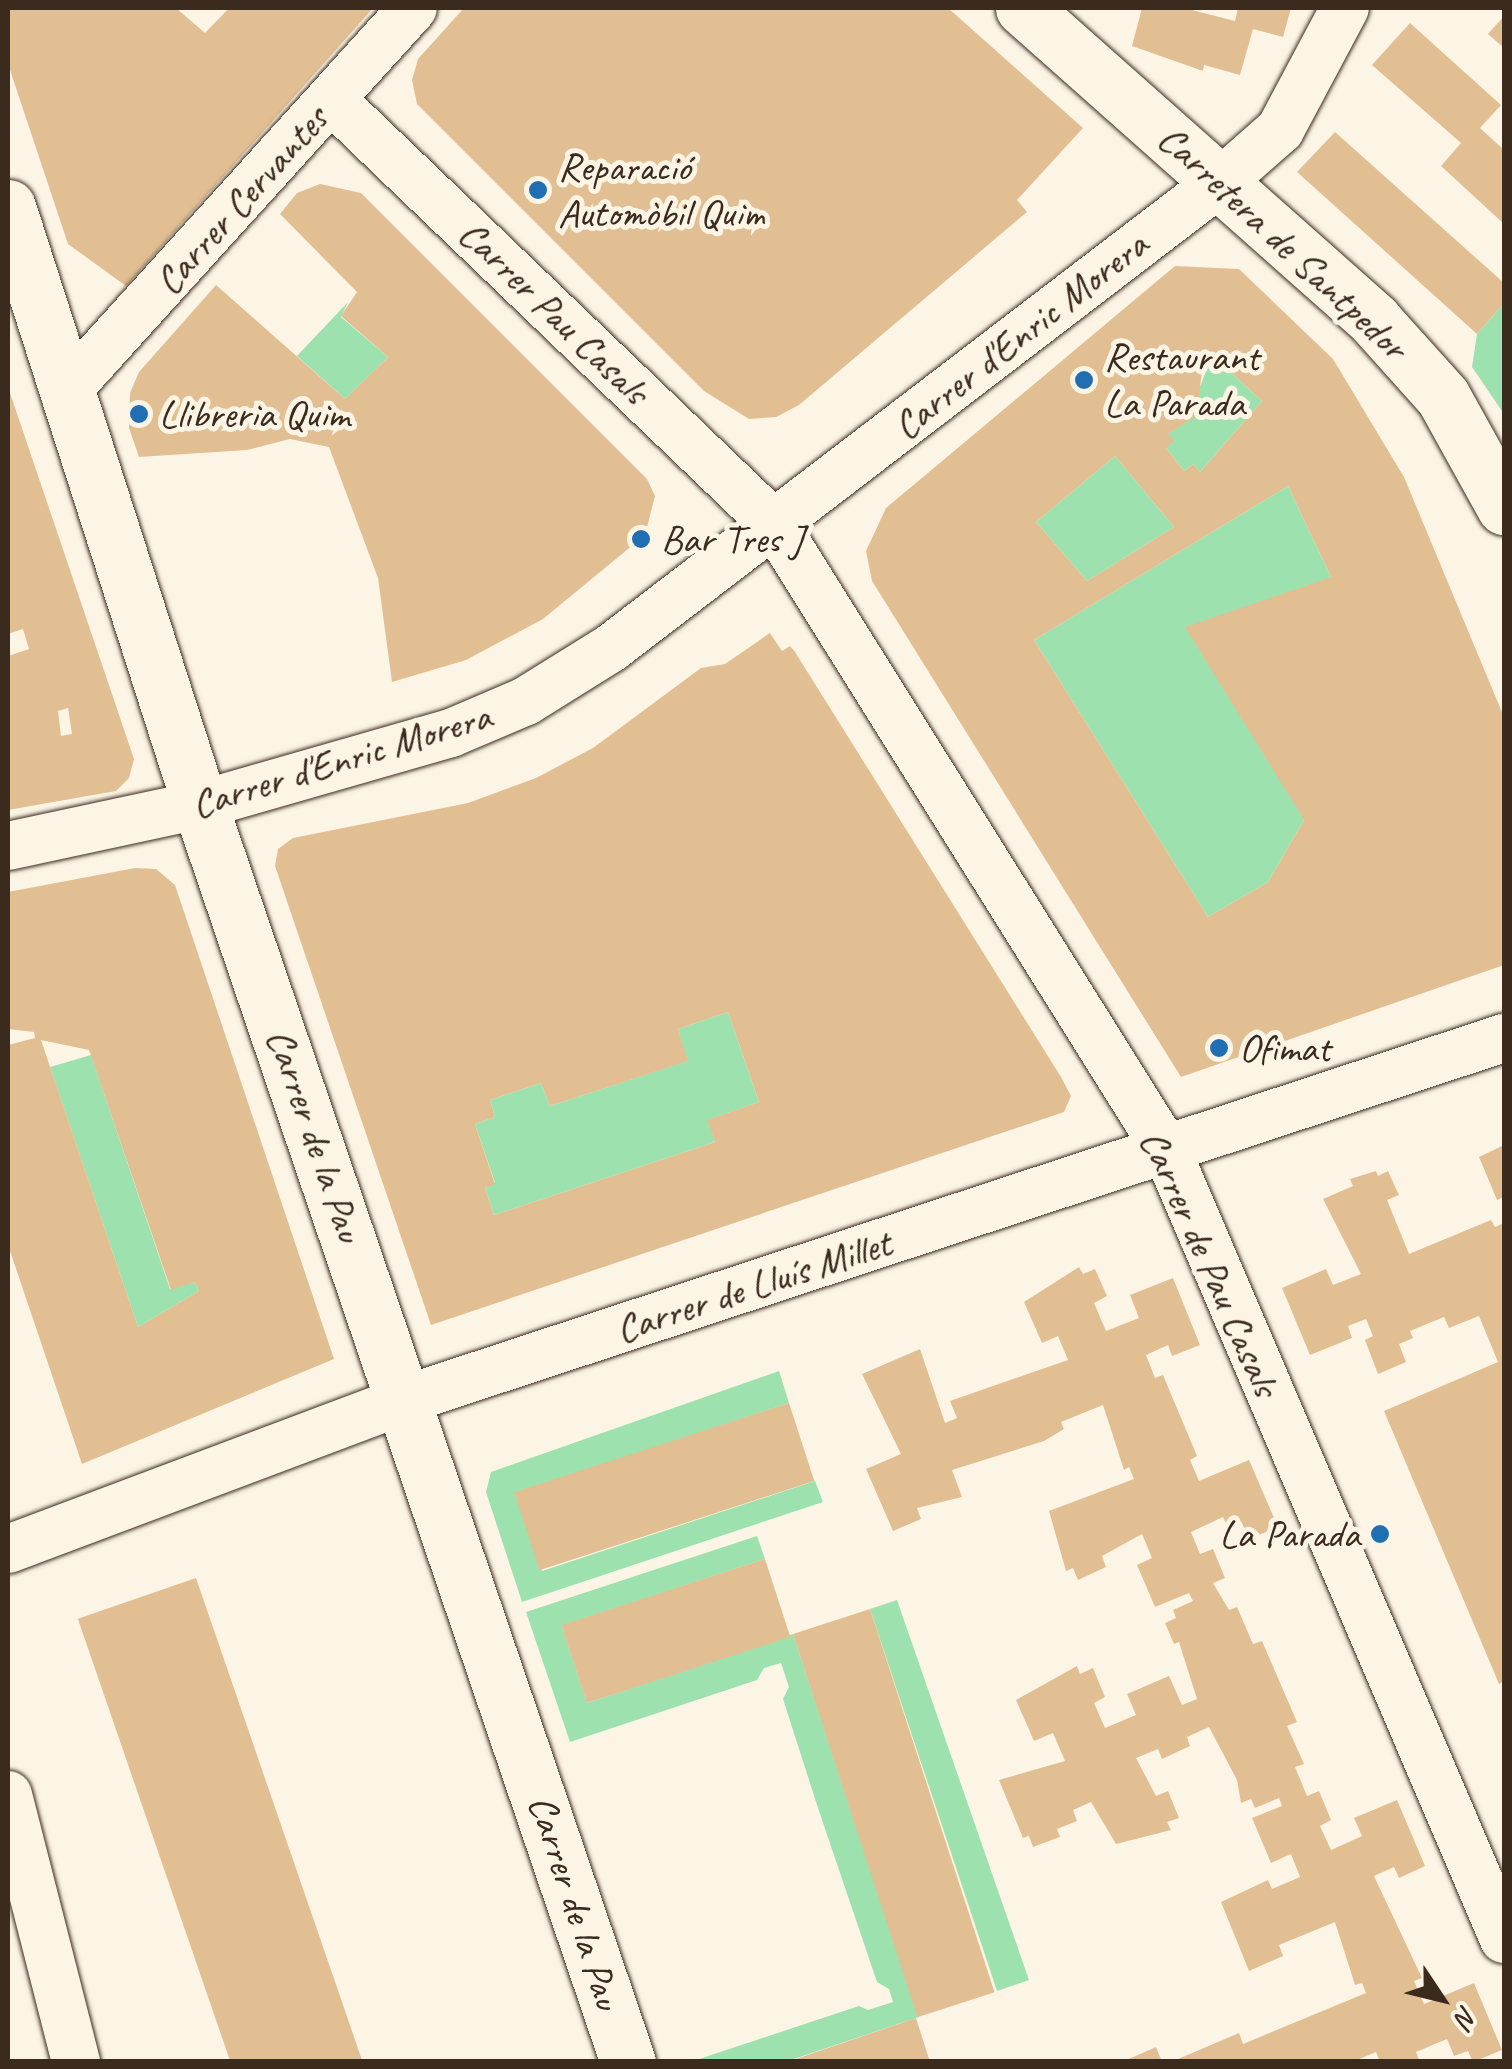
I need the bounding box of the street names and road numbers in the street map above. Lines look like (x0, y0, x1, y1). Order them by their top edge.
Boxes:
street label: Carrer Cervantes (144, 96, 338, 304)
street label: Carretera de Santpedor (1148, 114, 1418, 370)
street label: Carrer Pau Casals (448, 209, 660, 415)
street label: Carrer d'Enric Morera (883, 221, 1157, 449)
street label: Carrer d'Enric Morera (186, 692, 496, 828)
street label: Carrer de la Pau (256, 1021, 374, 1249)
street label: Carrer de Pau Casals (1130, 1123, 1290, 1403)
street label: Carrer de Lluís Millet (609, 1219, 897, 1353)
street label: Carrer de la Pau (518, 1788, 632, 2016)

